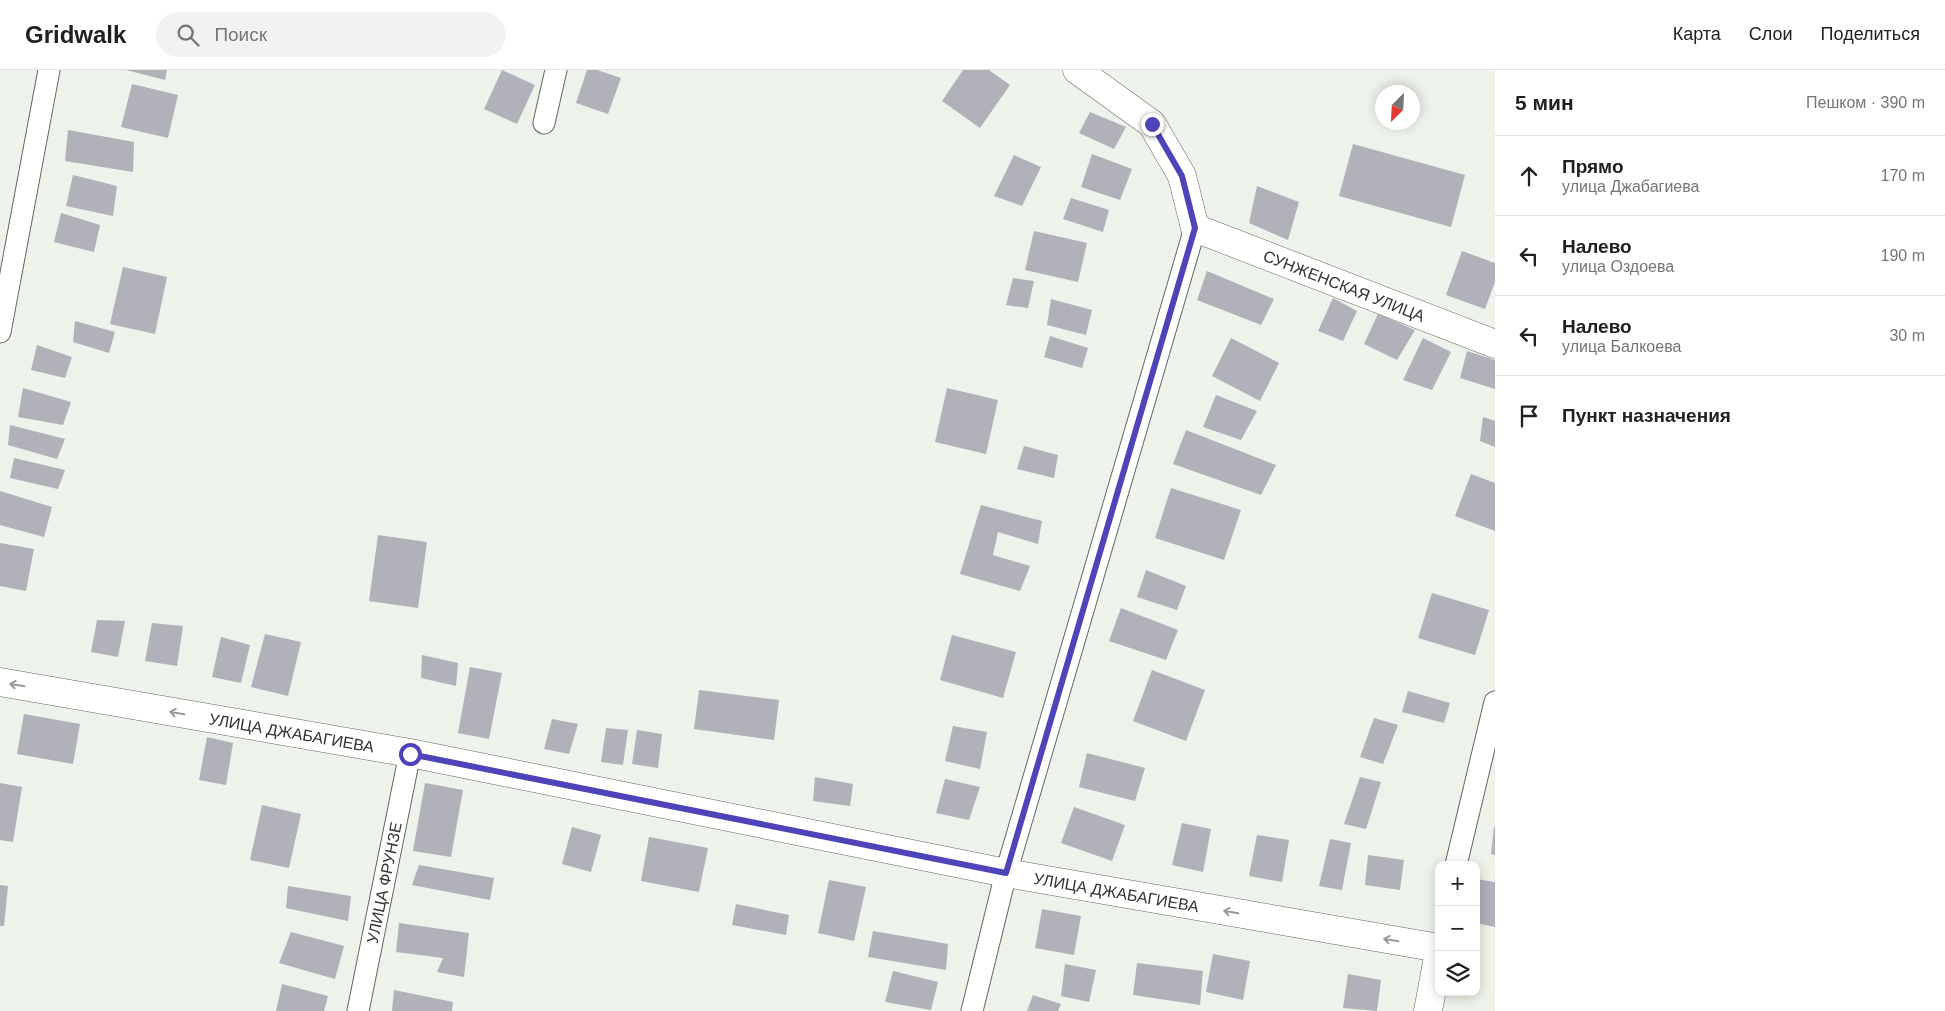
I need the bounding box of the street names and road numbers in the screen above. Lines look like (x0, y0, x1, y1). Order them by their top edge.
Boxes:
street label: СУНЖЕНСКАЯ УЛИЦА (1261, 247, 1427, 325)
street label: УЛИЦА ДЖАБАГИЕВА (208, 710, 376, 756)
street label: УЛИЦА ФРУНЗЕ (364, 821, 405, 945)
street label: УЛИЦА ДЖАБАГИЕВА (1032, 870, 1200, 915)

